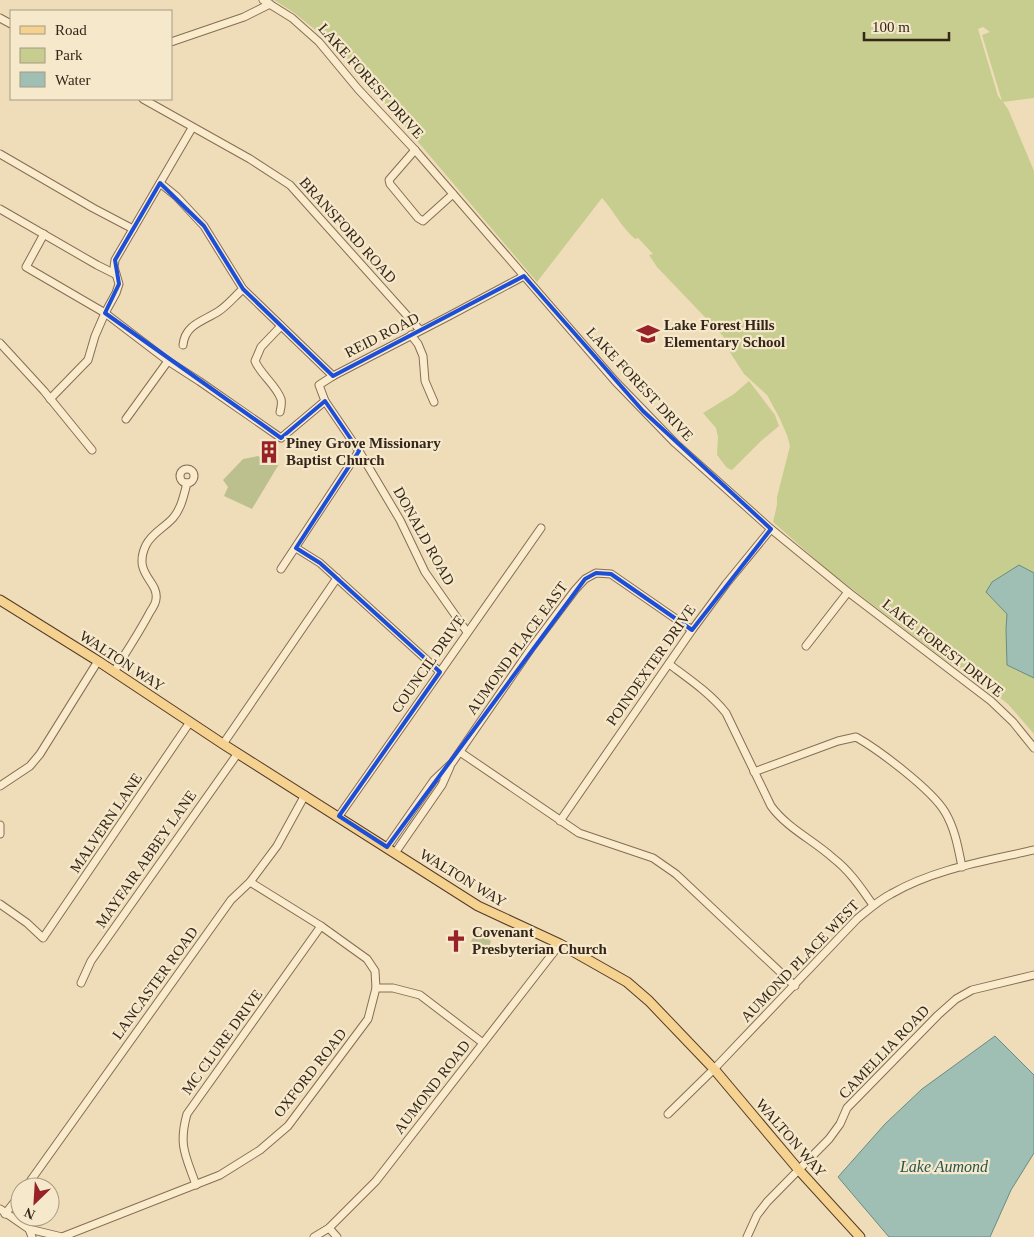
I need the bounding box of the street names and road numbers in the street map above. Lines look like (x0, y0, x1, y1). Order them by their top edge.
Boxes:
street label: LAKE FOREST DRIVE (315, 20, 427, 142)
street label: BRANSFORD ROAD (296, 174, 400, 286)
street label: REID ROAD (342, 309, 422, 361)
street label: LAKE FOREST DRIVE (583, 324, 697, 444)
street label: DONALD ROAD (390, 484, 458, 588)
street label: AUMOND PLACE EAST (464, 579, 570, 717)
street label: LAKE FOREST DRIVE (879, 596, 1007, 700)
street label: POINDEXTER DRIVE (603, 602, 699, 728)
street label: COUNCIL DRIVE (388, 612, 468, 716)
street label: WALTON WAY (77, 628, 168, 694)
street label: MALVERN LANE (67, 770, 145, 876)
street label: MAYFAIR ABBEY LANE (93, 787, 199, 931)
street label: WALTON WAY (417, 846, 509, 910)
street label: AUMOND PLACE WEST (738, 897, 862, 1025)
street label: LANCASTER ROAD (109, 924, 201, 1042)
street label: MC CLURE DRIVE (179, 986, 265, 1098)
street label: CAMELLIA ROAD (836, 1002, 933, 1102)
street label: OXFORD ROAD (270, 1025, 350, 1120)
street label: AUMOND ROAD (391, 1037, 473, 1137)
street label: WALTON WAY (753, 1096, 829, 1180)

